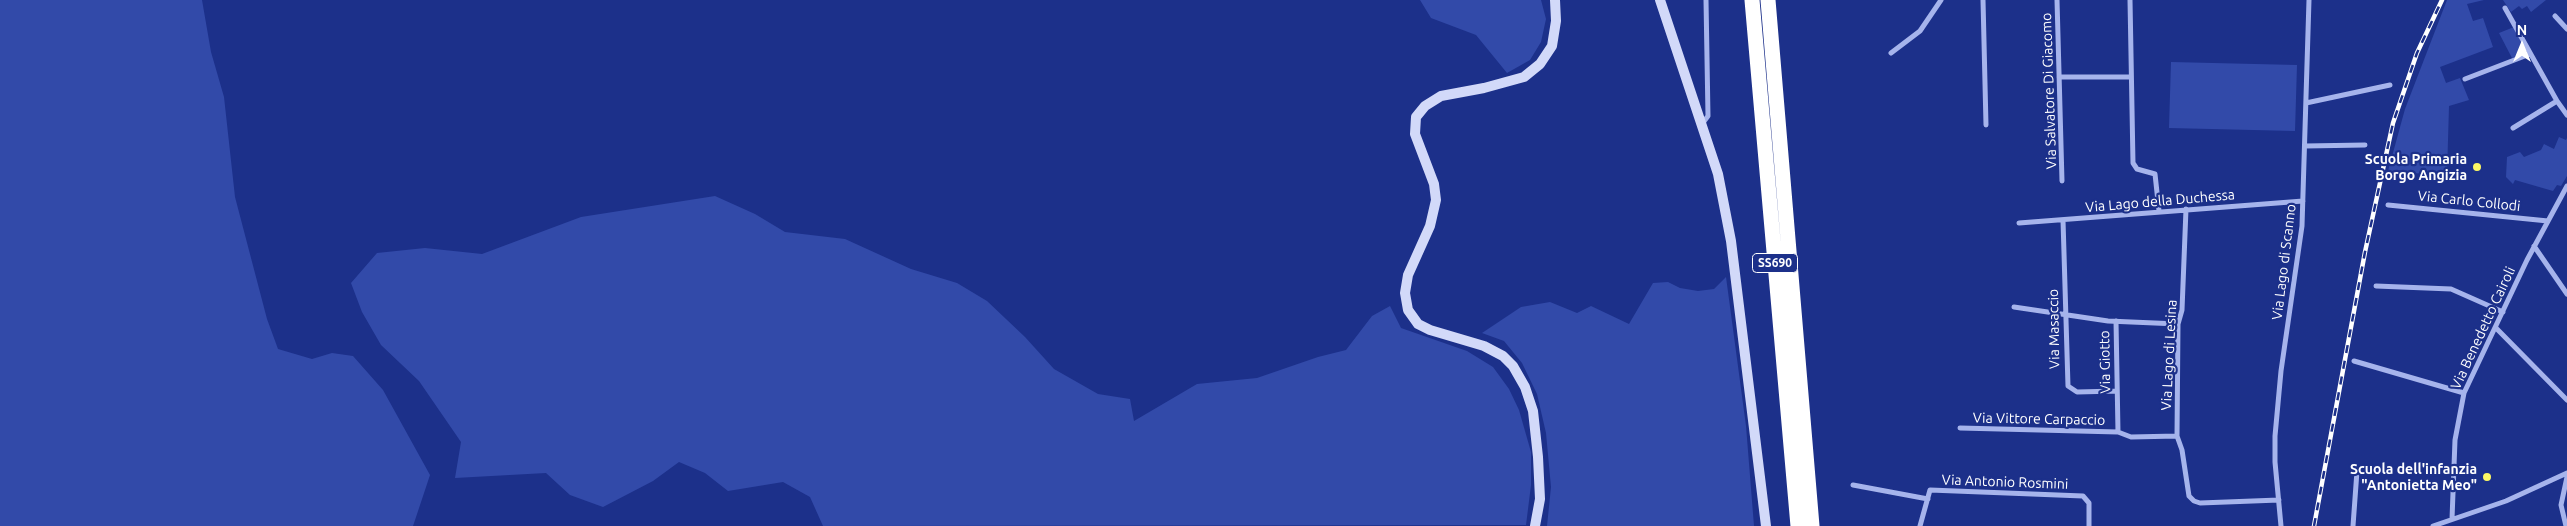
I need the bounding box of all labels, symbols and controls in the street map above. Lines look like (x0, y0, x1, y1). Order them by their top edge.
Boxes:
street label: Via Salvatore Di Giacomo (2038, 12, 2060, 170)
north arrow (2497, 20, 2547, 70)
text: N (2517, 22, 2527, 38)
place label: Scuola Primaria Borgo Angizia (2365, 151, 2467, 184)
marker: Scuola Primaria Borgo Angizia (2471, 161, 2483, 173)
street label: Via Lago della Duchessa (2085, 186, 2235, 216)
street label: Via Carlo Collodi (2417, 187, 2521, 215)
street label: Via Lago di Scanno (2269, 203, 2299, 321)
road number: SS690 (1752, 254, 1798, 272)
street label: Via Benedetto Cairoli (2447, 264, 2519, 392)
street label: Via Masaccio (2045, 289, 2063, 369)
street label: Via Lago di Lesina (2158, 299, 2180, 411)
street label: Via Giotto (2096, 330, 2114, 394)
street label: Via Vittore Carpaccio (1973, 409, 2105, 429)
place label: Scuola dell'infanzia "Antonietta Meo" (2350, 461, 2477, 494)
street label: Via Antonio Rosmini (1941, 471, 2069, 493)
marker: Scuola dell'infanzia "Antonietta Meo" (2481, 471, 2493, 483)

